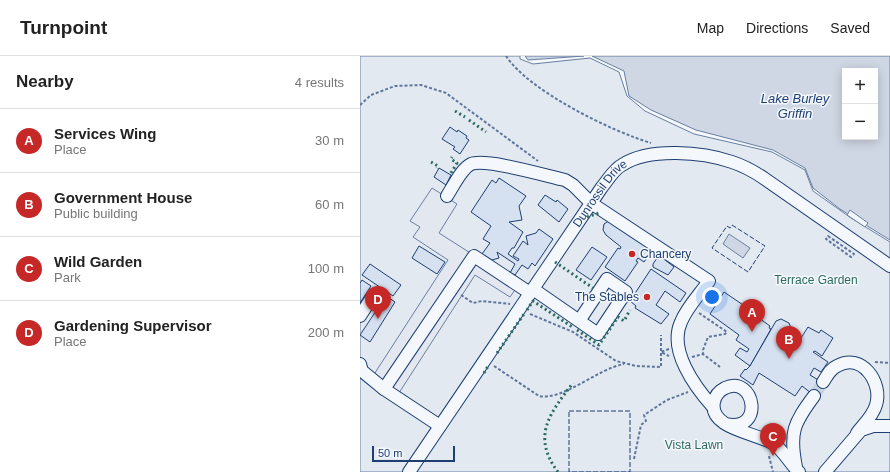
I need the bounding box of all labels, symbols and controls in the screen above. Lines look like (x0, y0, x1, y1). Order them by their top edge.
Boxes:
text: Turnpoint (20, 17, 107, 38)
text: Map (697, 20, 724, 36)
text: Directions (746, 20, 808, 36)
text: Saved (830, 20, 870, 36)
map controls (842, 68, 878, 140)
button: + (842, 68, 878, 104)
text: Nearby (16, 72, 74, 91)
text: 4 results (295, 75, 344, 90)
water label: Lake Burley Griffin (761, 91, 831, 121)
button: − (842, 104, 878, 140)
text: Services Wing (54, 125, 156, 142)
text: A (24, 133, 34, 148)
text: 30 m (315, 133, 344, 148)
text: Place (54, 142, 87, 157)
street label: Dunrossil Drive (570, 156, 630, 230)
text: Government House (54, 189, 192, 206)
text: B (24, 197, 34, 212)
text: 60 m (315, 197, 344, 212)
text: Public building (54, 206, 138, 221)
place label: Chancery (640, 247, 691, 261)
marker: Chancery (627, 249, 637, 259)
text: Wild Garden (54, 253, 142, 270)
text: C (24, 261, 34, 276)
text: 100 m (308, 261, 344, 276)
text: Park (54, 270, 81, 285)
park label: Terrace Garden (774, 273, 858, 287)
pin: D (365, 286, 391, 319)
your location (702, 287, 722, 307)
place label: The Stables (575, 290, 639, 304)
marker: The Stables (642, 292, 652, 302)
pin: A (739, 299, 765, 332)
text: Gardening Supervisor (54, 317, 212, 334)
text: D (24, 325, 34, 340)
text: 200 m (308, 325, 344, 340)
pin: B (776, 326, 802, 359)
text: Place (54, 334, 87, 349)
pin: C (760, 423, 786, 456)
park label: Vista Lawn (665, 438, 723, 452)
scale bar (372, 444, 455, 463)
text: 50 m (378, 447, 402, 459)

